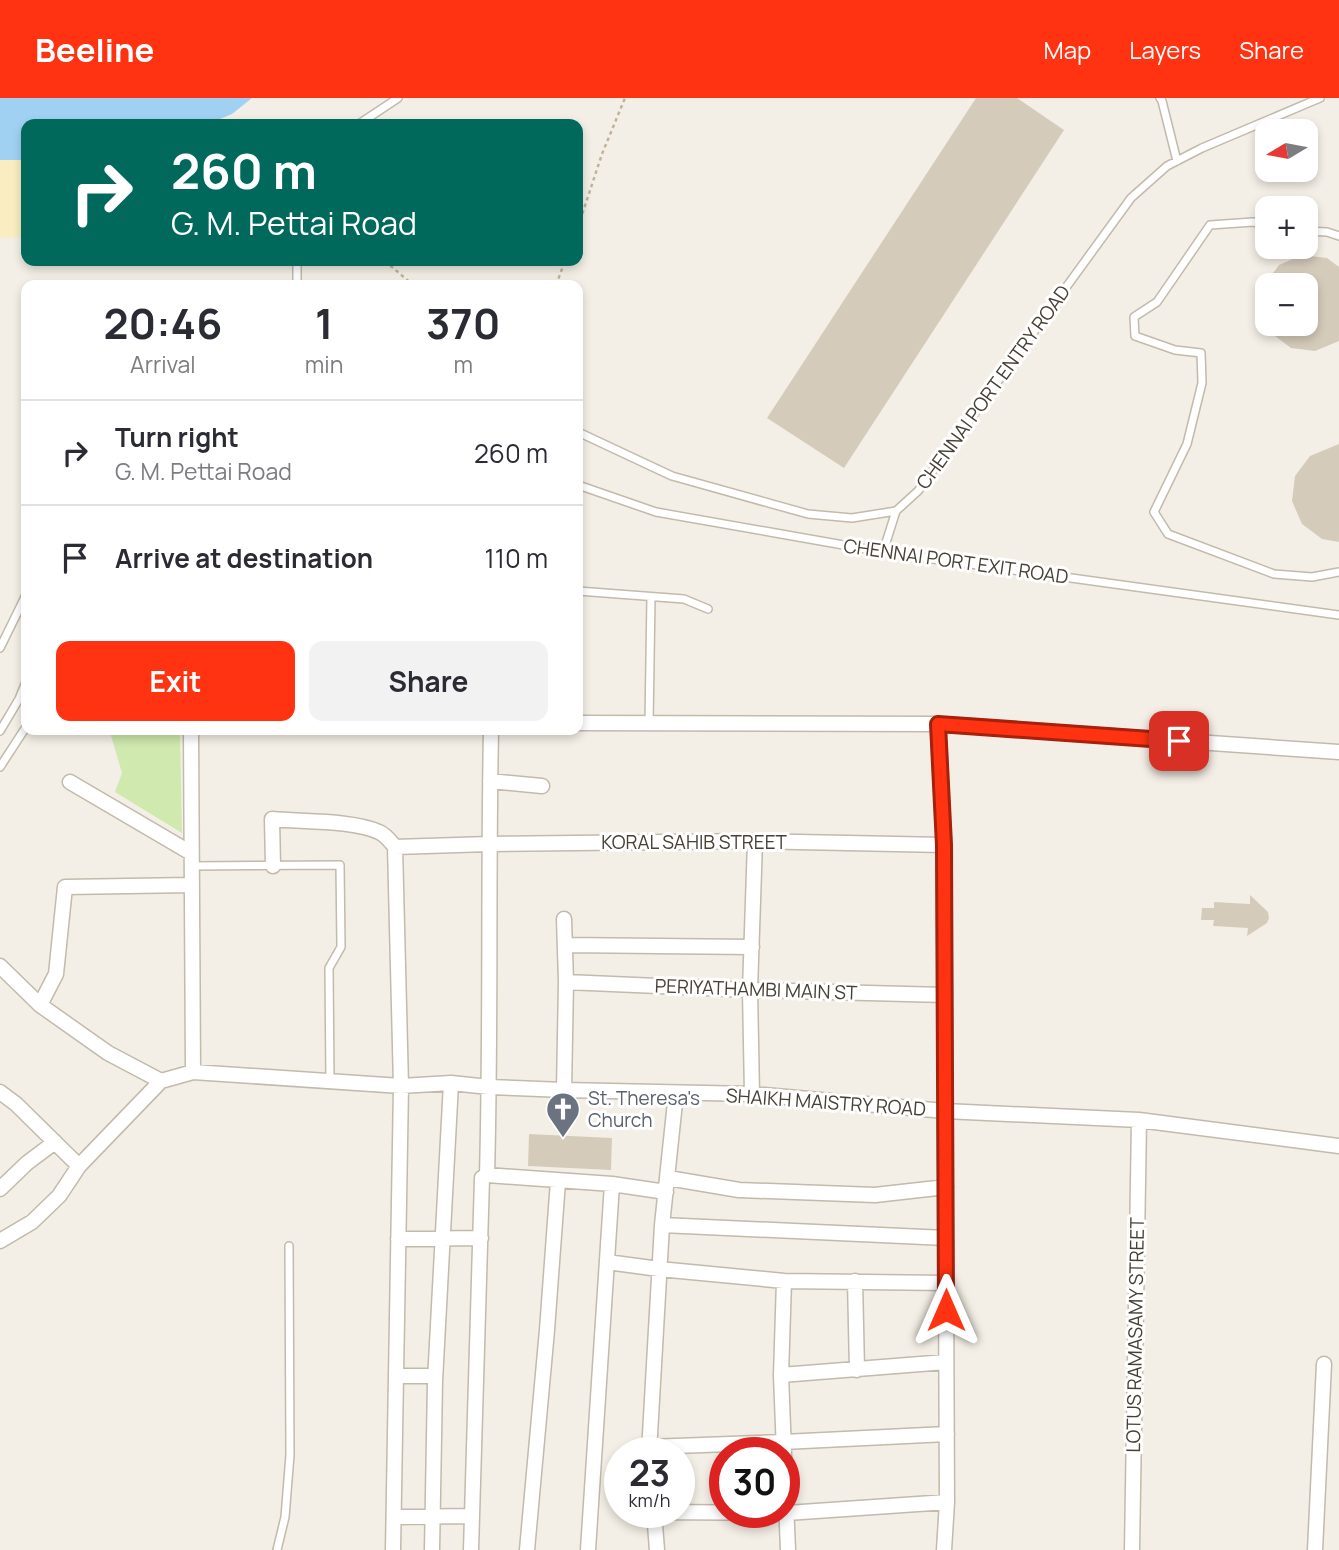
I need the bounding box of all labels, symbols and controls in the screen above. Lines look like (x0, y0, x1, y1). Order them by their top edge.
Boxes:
text: Beeline (35, 27, 154, 72)
text: Map (1044, 33, 1091, 66)
text: Layers (1129, 33, 1201, 66)
text: Share (1239, 33, 1304, 66)
north arrow (1255, 119, 1318, 182)
map controls (1255, 119, 1318, 336)
text: 260 m (171, 137, 317, 204)
icon: right (56, 147, 147, 238)
button: + (1255, 196, 1318, 259)
text: G. M. Pettai Road (171, 201, 417, 245)
button: − (1255, 273, 1318, 336)
street label: CHENNAI PORT ENTRY ROAD (910, 280, 1076, 494)
text: 20:46 (104, 294, 222, 352)
text: 1 (315, 294, 333, 352)
text: 370 (426, 294, 500, 352)
text: Arrival (130, 348, 196, 380)
text: min (305, 348, 343, 380)
text: m (453, 348, 473, 380)
text: Turn right (115, 419, 239, 455)
icon: right (56, 434, 94, 472)
text: 260 m (474, 435, 548, 471)
text: G. M. Pettai Road (115, 455, 292, 487)
street label: CHENNAI PORT EXIT ROAD (842, 532, 1070, 590)
icon: arrive (56, 539, 94, 577)
text: Arrive at destination (115, 540, 373, 576)
text: 110 m (485, 540, 548, 576)
button: Exit (56, 641, 295, 721)
button: Share (309, 641, 548, 721)
pin (1149, 711, 1209, 771)
icon: arrive (1160, 722, 1198, 760)
street label: KORAL SAHIB STREET (601, 829, 787, 855)
street label: PERIYATHAMBI MAIN ST (654, 972, 858, 1006)
street label: SHAIKH MAISTRY ROAD (725, 1082, 927, 1122)
place label: St. Theresa's Church (588, 1085, 700, 1133)
church icon: St. Theresa's Church (544, 1090, 582, 1139)
street label: LOTUS RAMASAMY STREET (1120, 1216, 1150, 1453)
position arrow (909, 1273, 983, 1347)
speed limit sign: 30 (709, 1437, 800, 1528)
text: 23 (629, 1449, 670, 1497)
text: km/h (629, 1488, 670, 1512)

